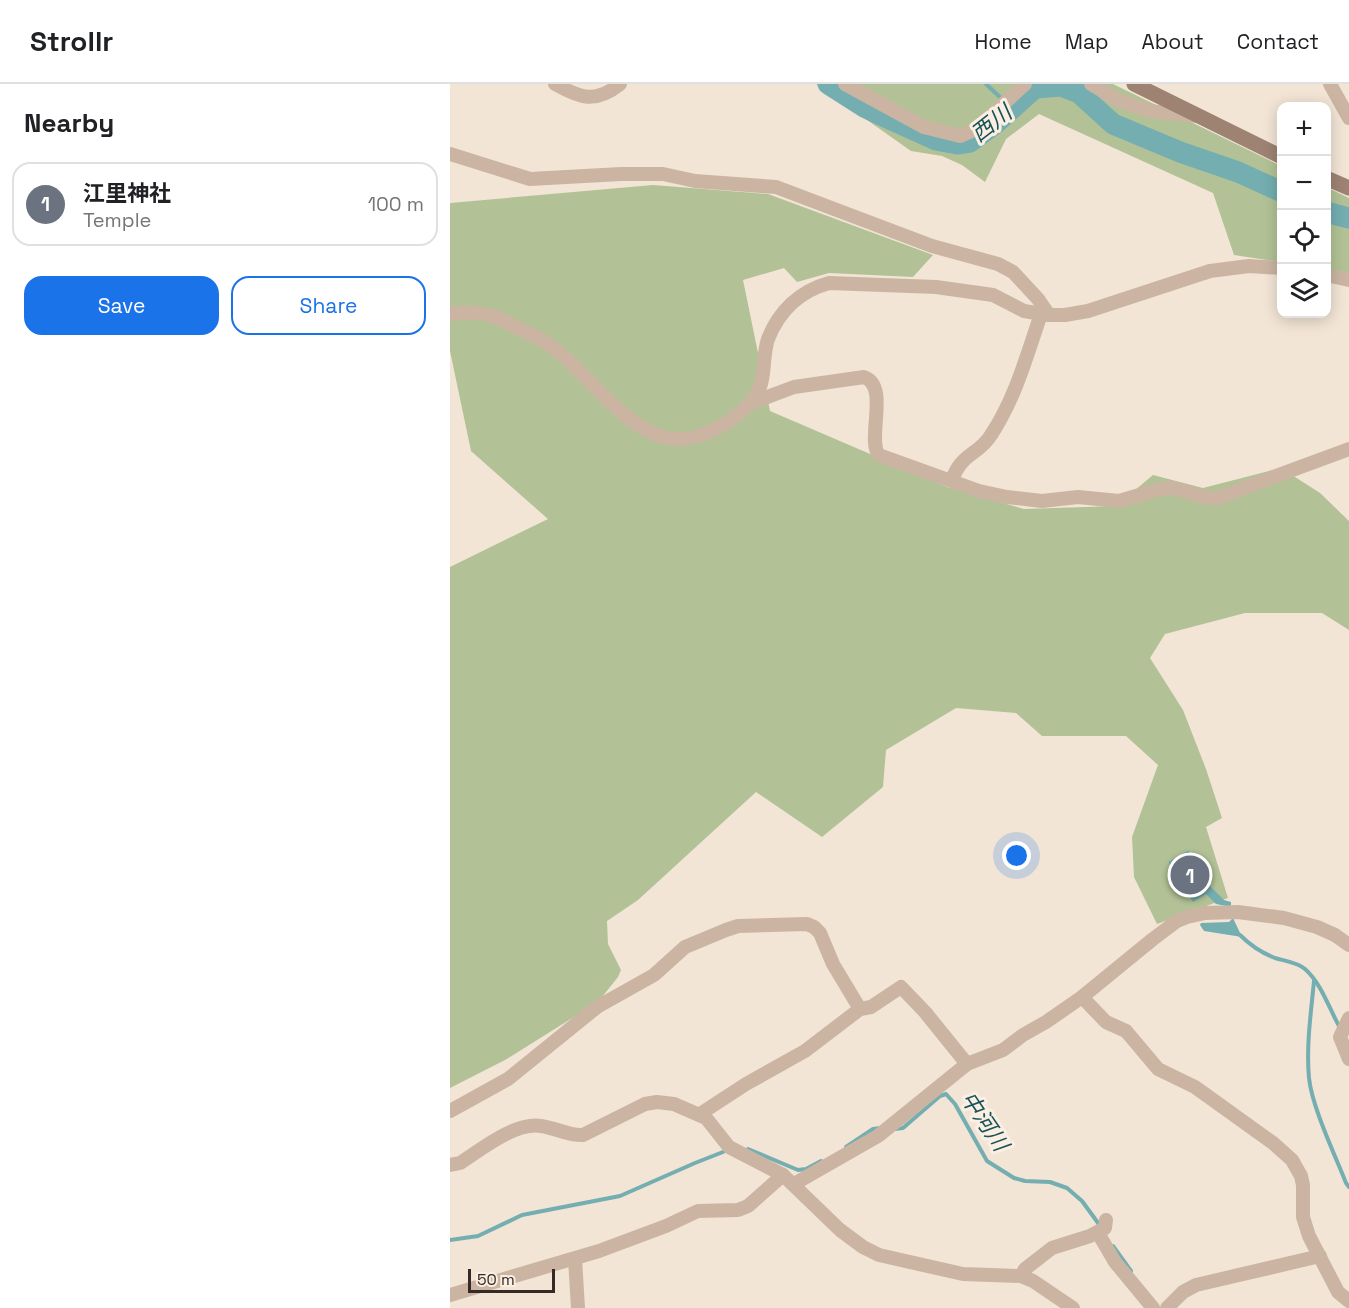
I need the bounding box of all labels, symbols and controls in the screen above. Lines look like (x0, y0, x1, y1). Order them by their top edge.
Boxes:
text: Strollr (30, 23, 113, 59)
text: Home (974, 28, 1032, 55)
text: Map (1065, 28, 1109, 55)
text: About (1142, 28, 1204, 55)
text: Contact (1237, 28, 1319, 55)
water label: 西川 (965, 97, 1019, 148)
map controls (1277, 102, 1331, 318)
button: + (1277, 102, 1331, 156)
text: Nearby (24, 106, 114, 140)
button: − (1277, 156, 1331, 210)
text: 江里神社 (83, 179, 171, 207)
text: 1 (41, 191, 50, 217)
text: 100 m (368, 191, 424, 217)
text: Temple (83, 207, 151, 233)
button: locate (1277, 210, 1331, 264)
button: layers (1277, 264, 1331, 318)
button: Save (24, 276, 219, 335)
button: Share (231, 276, 426, 335)
your location (1002, 841, 1031, 870)
pin: 1 (1170, 852, 1210, 898)
water label: 中河川 (955, 1086, 1016, 1158)
scale bar (468, 1266, 555, 1294)
text: 50 m (477, 1269, 515, 1290)

